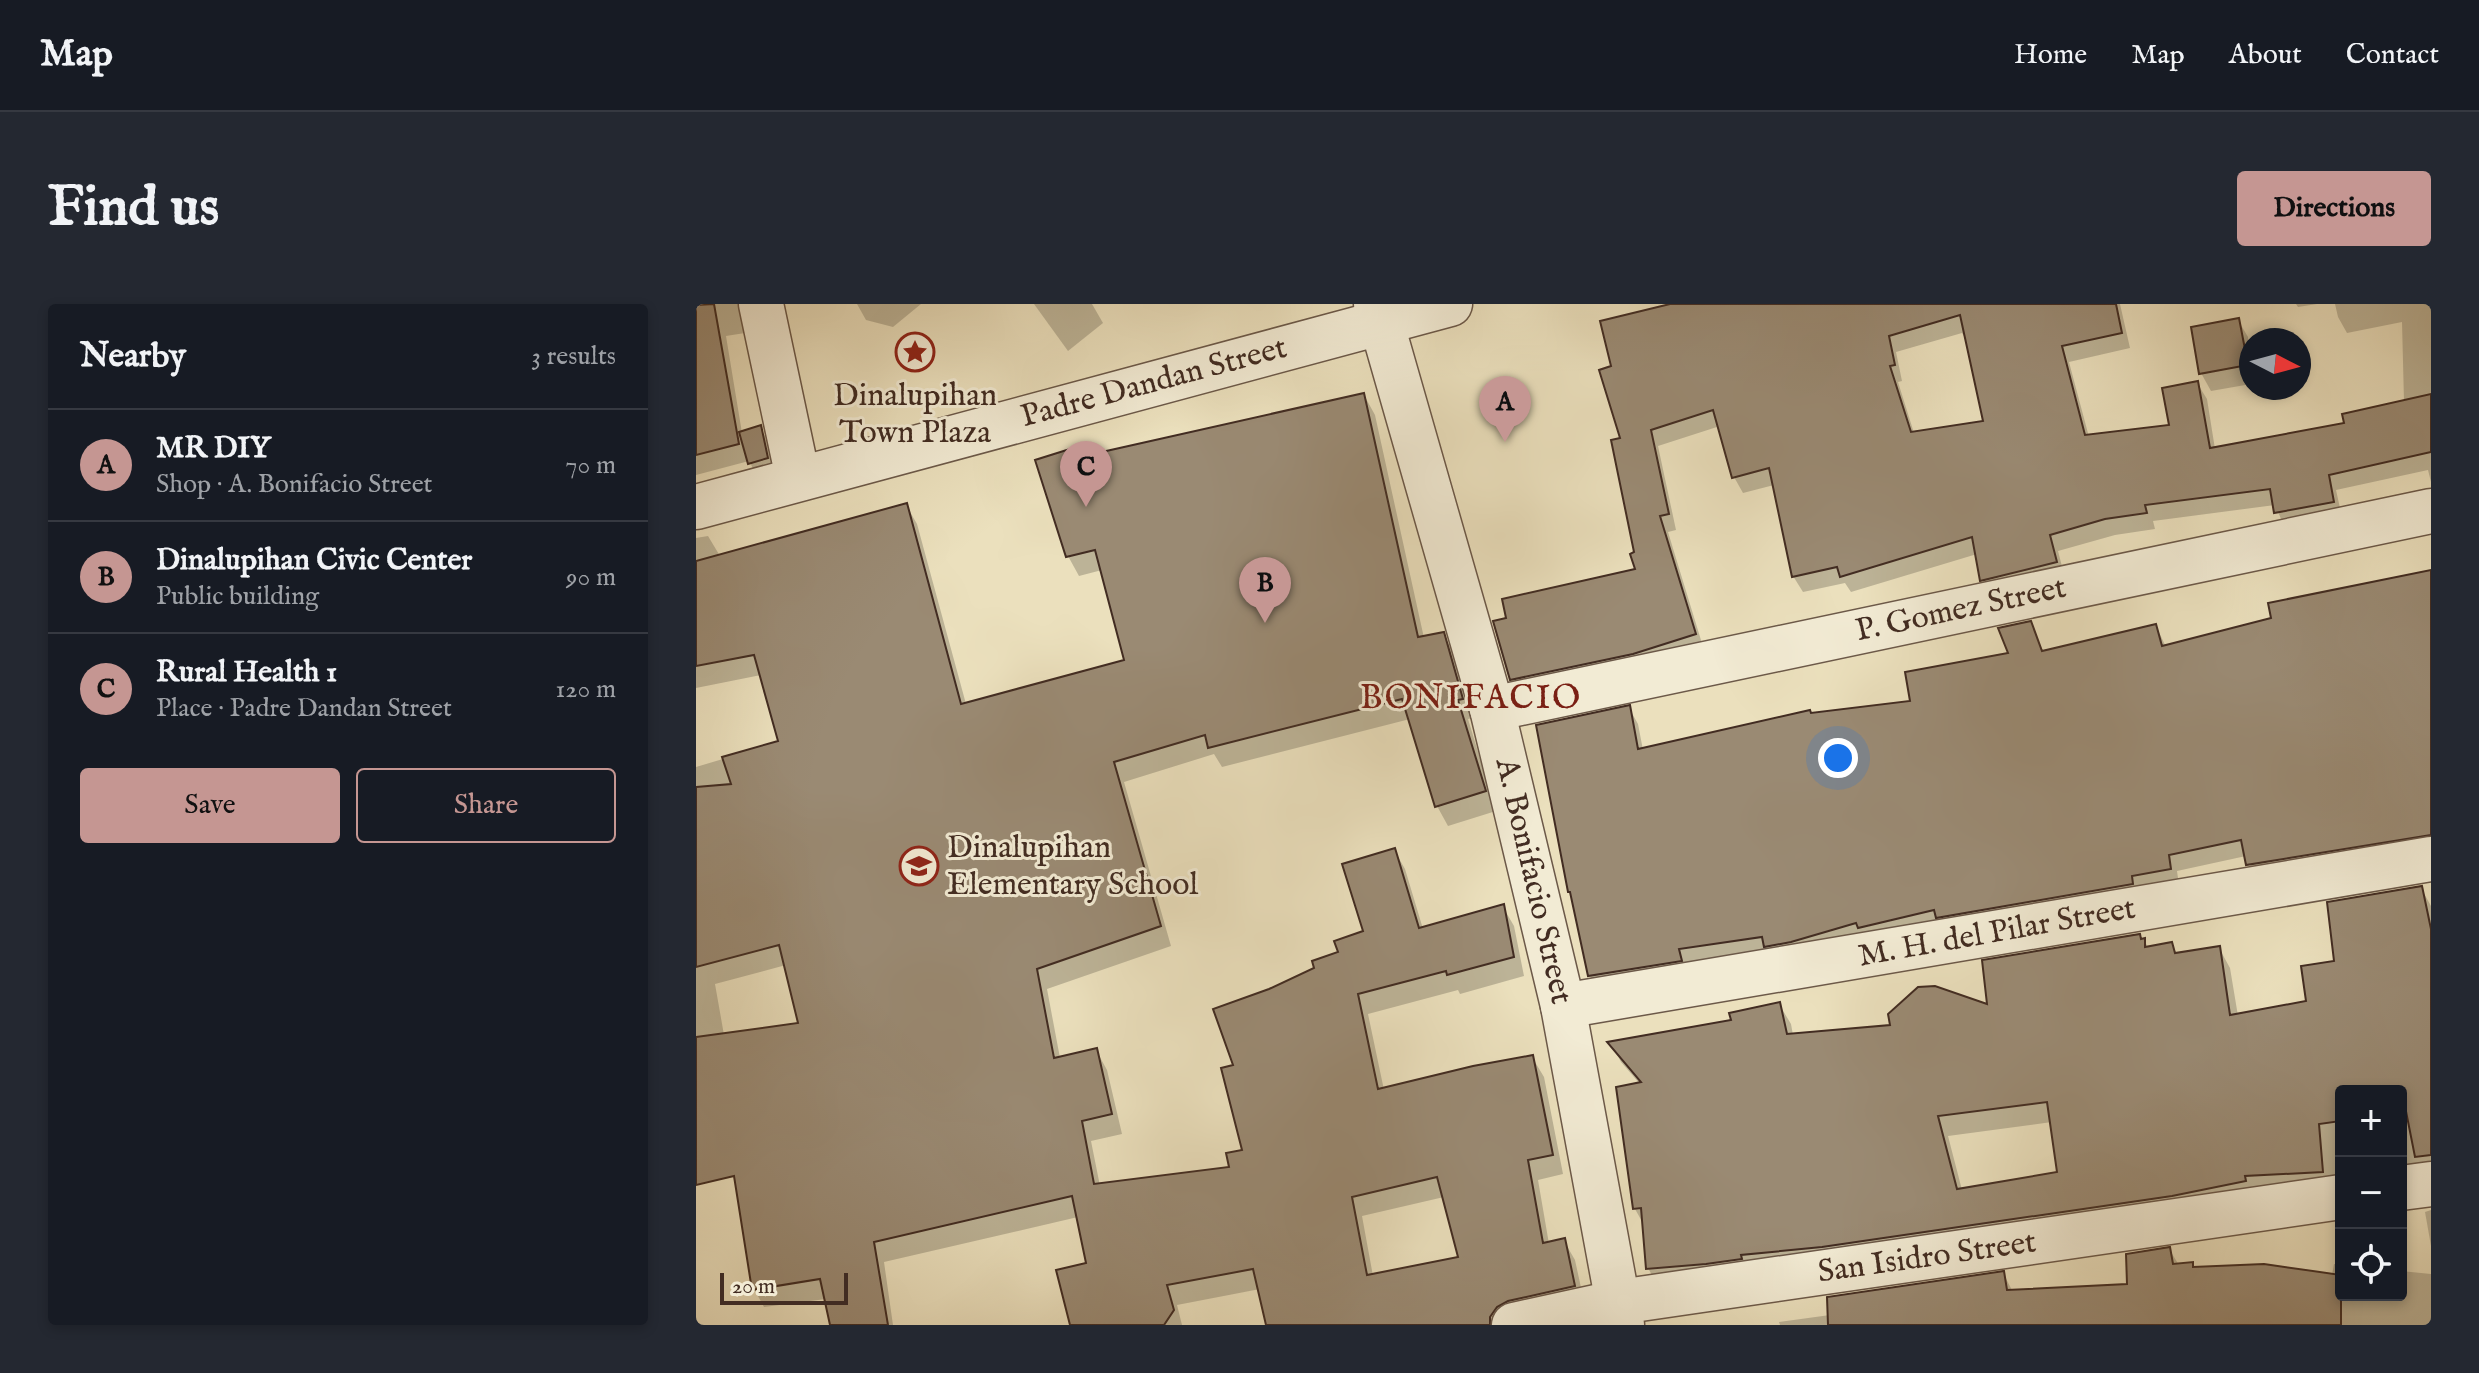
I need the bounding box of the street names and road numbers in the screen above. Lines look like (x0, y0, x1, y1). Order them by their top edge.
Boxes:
street label: Padre Dandan Street (1017, 328, 1291, 438)
street label: P. Gomez Street (1852, 568, 2070, 652)
street label: A. Bonifacio Street (1485, 753, 1581, 1008)
street label: M. H. del Pilar Street (1855, 888, 2139, 978)
street label: San Isidro Street (1815, 1222, 2039, 1294)

